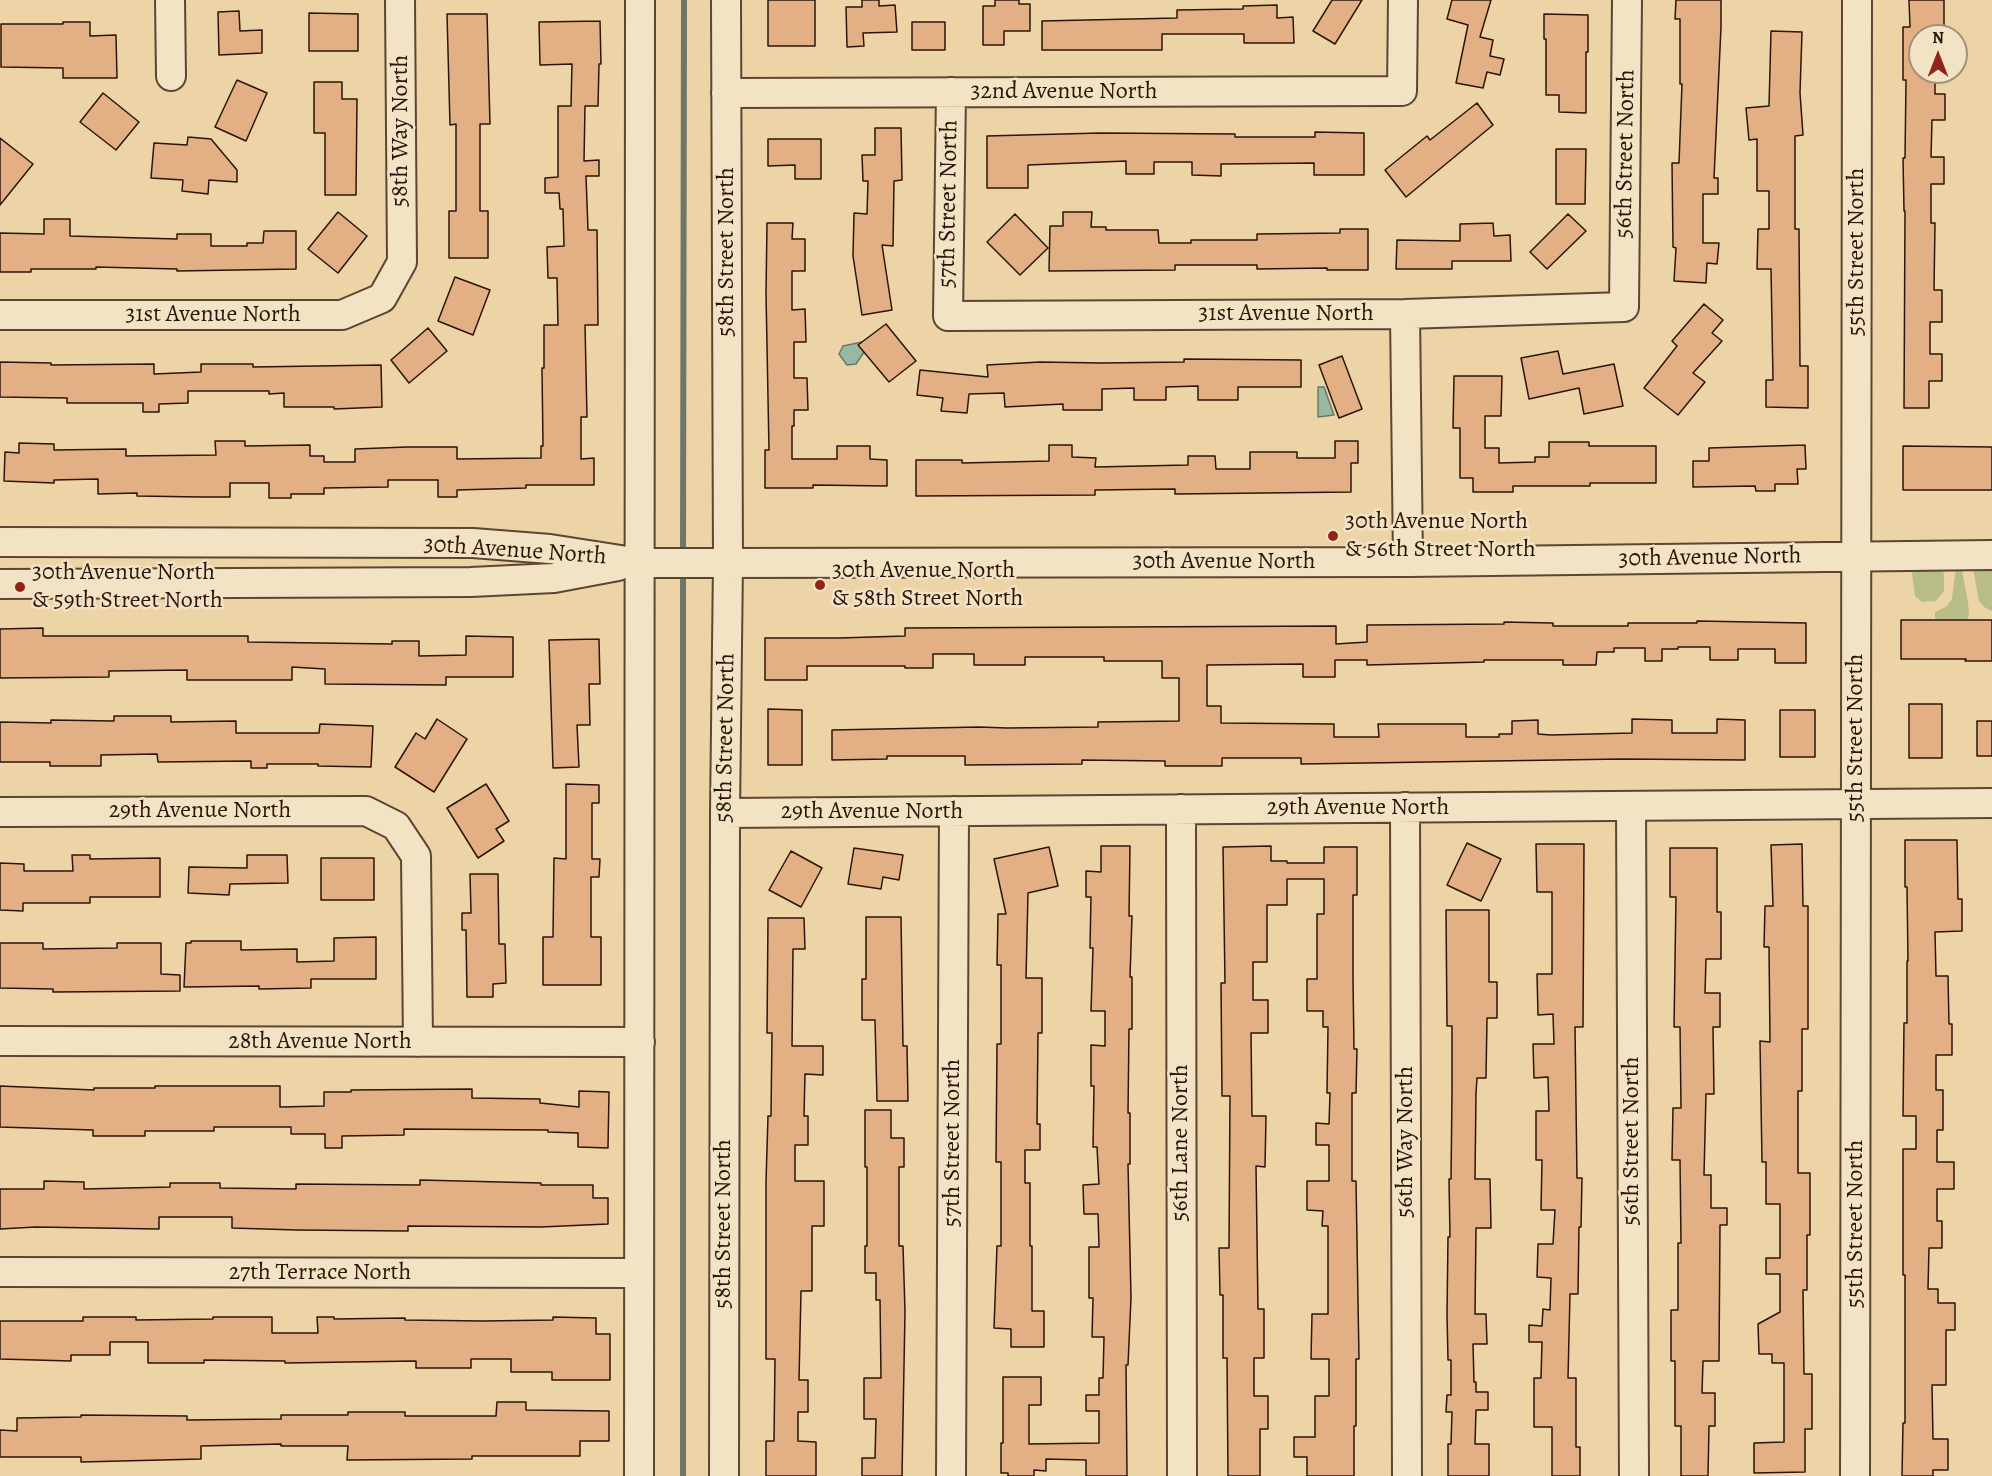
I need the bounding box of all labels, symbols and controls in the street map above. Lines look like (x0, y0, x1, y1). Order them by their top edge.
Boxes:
north arrow (1908, 24, 1968, 84)
text: N (1932, 27, 1944, 49)
street label: 58th Way North (387, 55, 415, 207)
street label: 56th Street North (1610, 69, 1642, 239)
street label: 32nd Avenue North (970, 78, 1158, 106)
street label: 57th Street North (933, 120, 965, 288)
street label: 58th Street North (713, 167, 741, 337)
street label: 55th Street North (1843, 168, 1871, 336)
street label: 31st Avenue North (1198, 300, 1374, 328)
street label: 31st Avenue North (125, 301, 301, 329)
place label: 30th Avenue North & 56th Street North (1345, 508, 1536, 564)
marker: 30th Avenue North & 56th Street North (1326, 529, 1340, 543)
street label: 30th Avenue North (423, 530, 607, 572)
street label: 30th Avenue North (1618, 542, 1802, 574)
street label: 30th Avenue North (1132, 548, 1316, 576)
place label: 30th Avenue North & 58th Street North (832, 557, 1023, 613)
place label: 30th Avenue North & 59th Street North (32, 559, 223, 615)
marker: 30th Avenue North & 58th Street North (813, 578, 827, 592)
marker: 30th Avenue North & 59th Street North (13, 580, 27, 594)
street label: 58th Street North (710, 653, 742, 823)
street label: 55th Street North (1842, 654, 1870, 822)
street label: 29th Avenue North (1267, 794, 1449, 822)
street label: 29th Avenue North (109, 797, 291, 825)
street label: 29th Avenue North (781, 798, 963, 826)
street label: 28th Avenue North (228, 1028, 412, 1056)
street label: 56th Street North (1618, 1056, 1646, 1226)
street label: 57th Street North (939, 1059, 967, 1227)
street label: 56th Lane North (1167, 1064, 1195, 1222)
street label: 56th Way North (1392, 1066, 1420, 1218)
street label: 58th Street North (710, 1139, 738, 1309)
street label: 55th Street North (1842, 1140, 1870, 1308)
street label: 27th Terrace North (229, 1259, 411, 1287)

